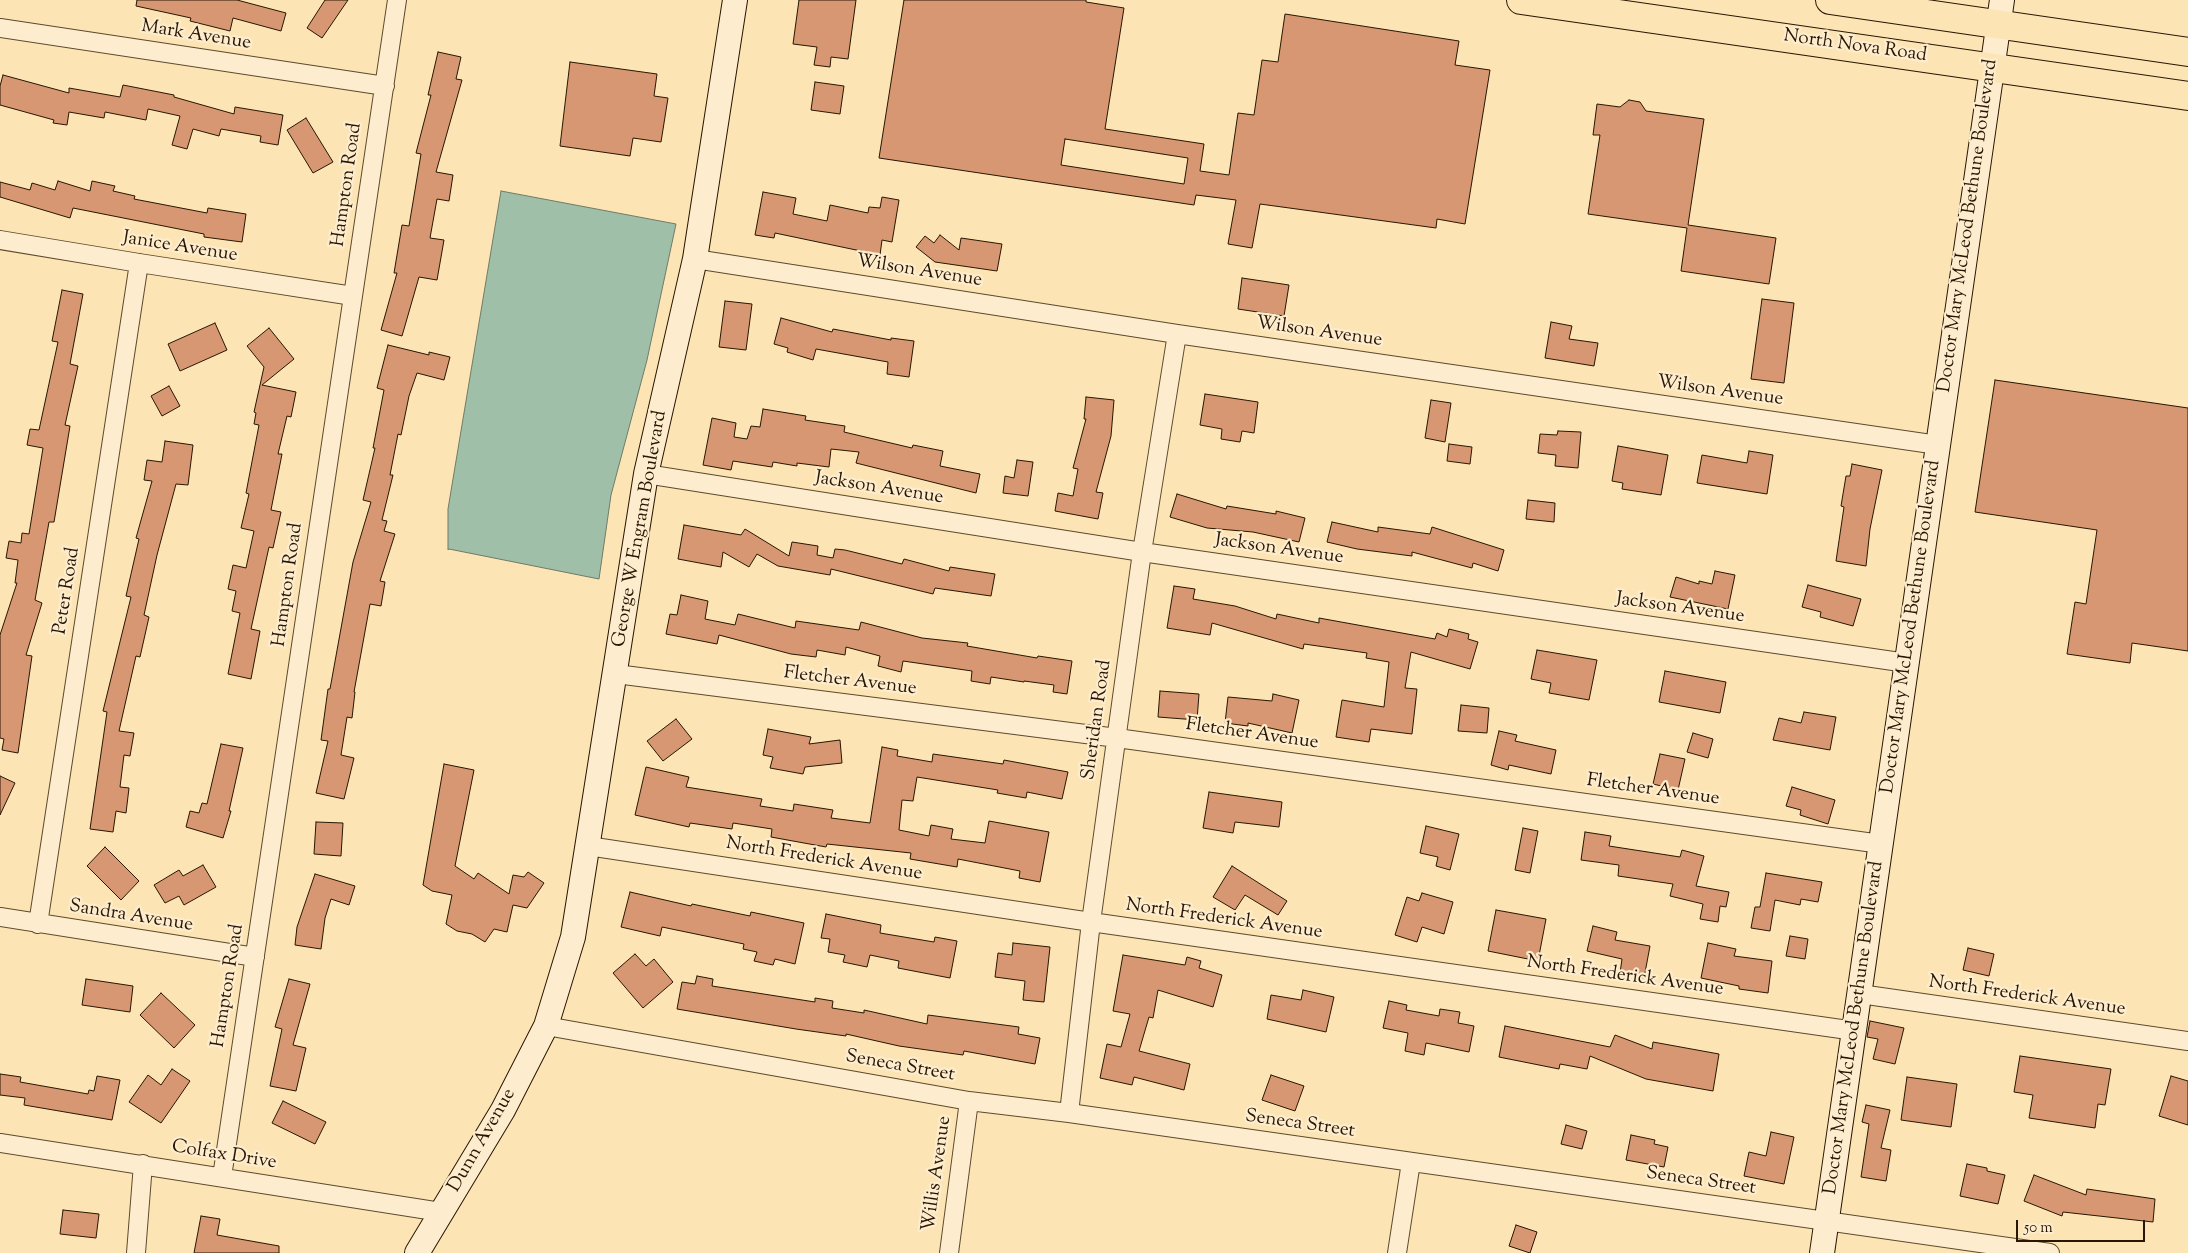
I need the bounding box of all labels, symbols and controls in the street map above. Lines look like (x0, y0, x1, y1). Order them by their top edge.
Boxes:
street label: Mark Avenue (139, 16, 253, 56)
street label: North Nova Road (1782, 26, 1928, 68)
street label: Doctor Mary McLeod Bethune Boulevard (1934, 58, 2004, 394)
street label: Hampton Road (328, 122, 368, 248)
street label: Janice Avenue (121, 228, 239, 268)
street label: Wilson Avenue (854, 251, 984, 293)
street label: Wilson Avenue (1254, 313, 1384, 353)
street label: Wilson Avenue (1655, 372, 1785, 412)
street label: George W Engram Boulevard (609, 409, 673, 649)
street label: Doctor Mary McLeod Bethune Boulevard (1877, 459, 1947, 795)
street label: Jackson Avenue (813, 468, 945, 510)
street label: Hampton Road (269, 522, 309, 648)
street label: Jackson Avenue (1213, 530, 1345, 570)
street label: Peter Road (50, 546, 86, 636)
street label: Jackson Avenue (1614, 589, 1746, 629)
street label: Sheridan Road (1078, 658, 1118, 782)
street label: Fletcher Avenue (782, 663, 918, 701)
street label: Fletcher Avenue (1184, 714, 1320, 756)
street label: Fletcher Avenue (1585, 770, 1721, 812)
street label: North Frederick Avenue (724, 833, 924, 887)
street label: Doctor Mary McLeod Bethune Boulevard (1820, 860, 1890, 1196)
street label: North Frederick Avenue (1124, 895, 1324, 945)
street label: Sandra Avenue (67, 896, 195, 938)
street label: Hampton Road (208, 923, 250, 1049)
street label: North Frederick Avenue (1525, 952, 1725, 1002)
street label: North Frederick Avenue (1927, 972, 2127, 1022)
street label: Seneca Street (844, 1046, 956, 1088)
street label: Dunn Avenue (444, 1085, 522, 1197)
street label: Seneca Street (1244, 1106, 1356, 1144)
street label: Willis Avenue (919, 1115, 957, 1233)
street label: Colfax Drive (170, 1136, 278, 1176)
street label: Seneca Street (1645, 1163, 1757, 1201)
scale bar (2018, 1210, 2147, 1242)
text: 50 m (2024, 1218, 2053, 1239)

